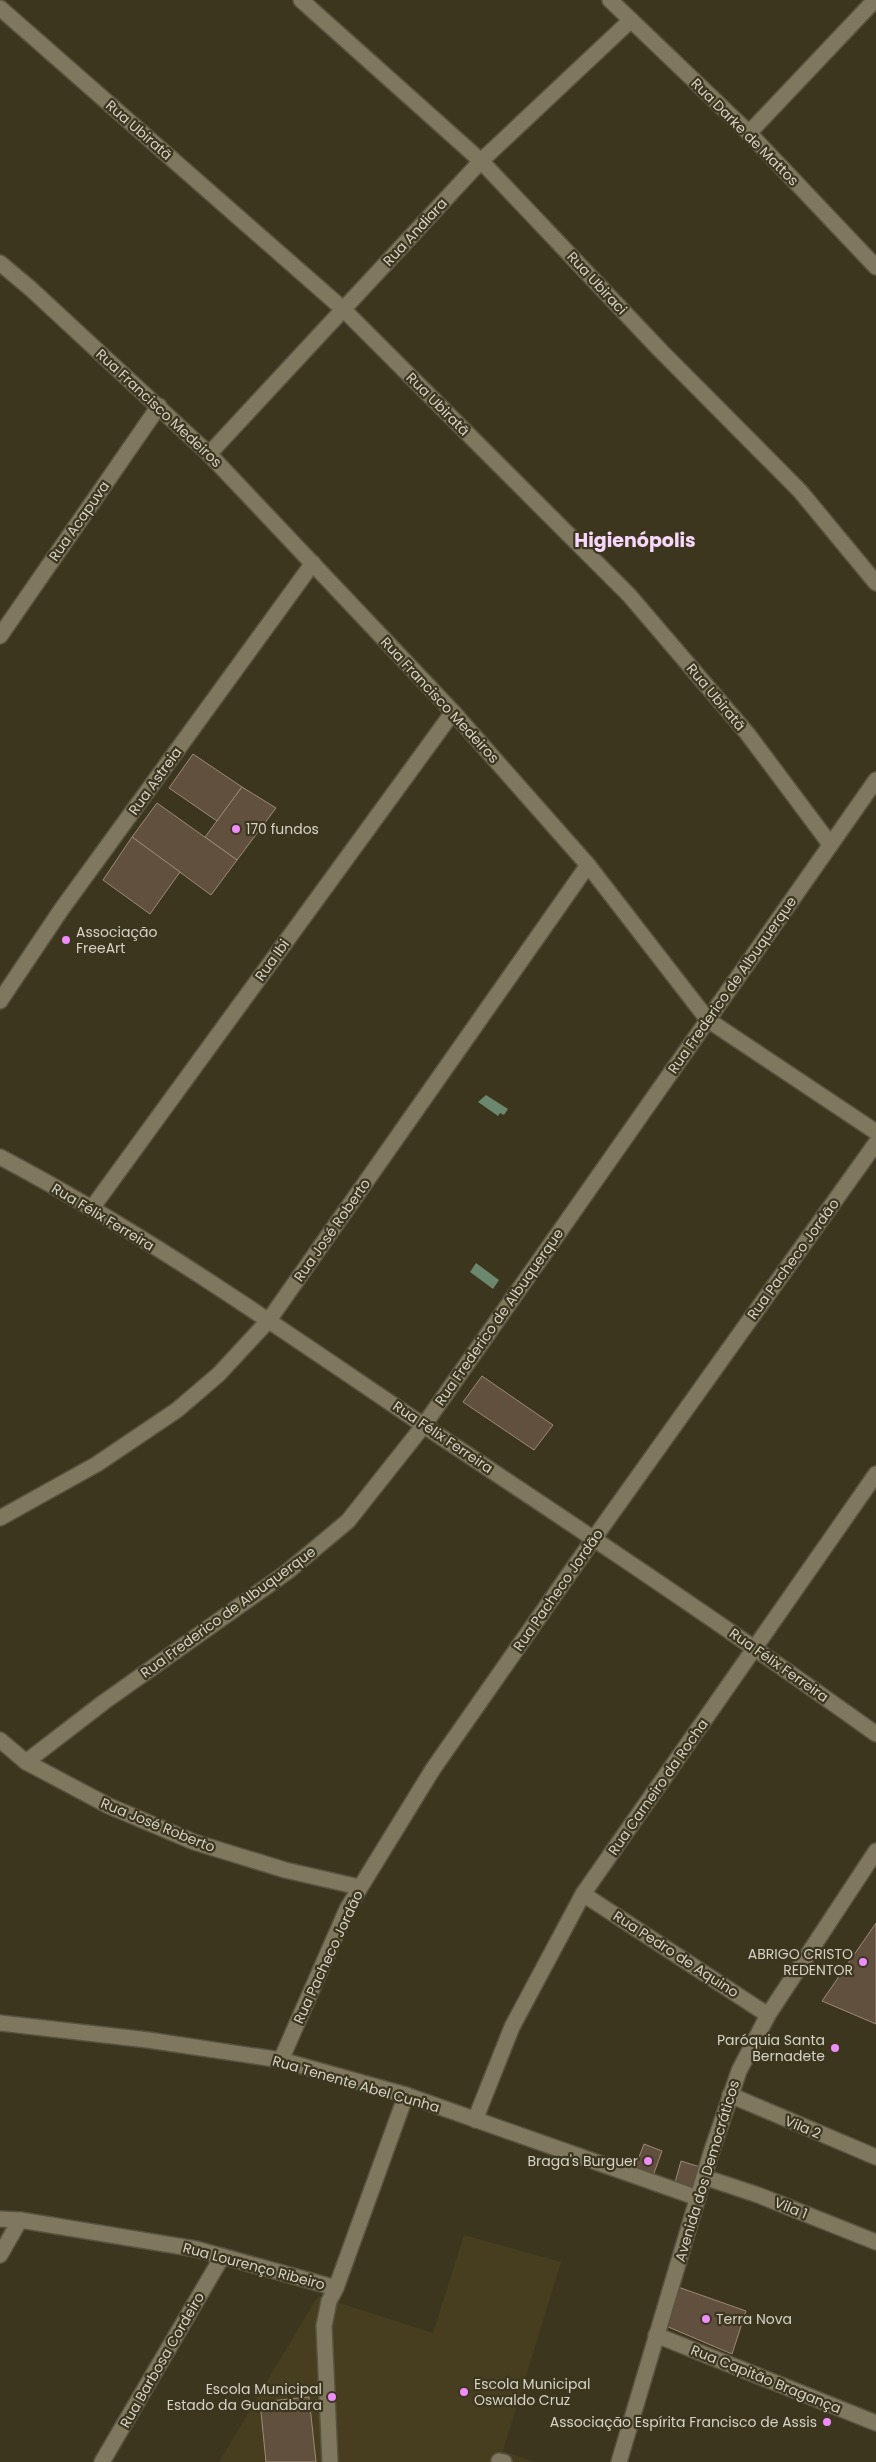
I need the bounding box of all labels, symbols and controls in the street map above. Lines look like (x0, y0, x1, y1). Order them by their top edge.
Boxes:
street label: Rua Darke de Mattos (687, 74, 803, 190)
street label: Rua Ubiratã (101, 95, 177, 165)
street label: Rua Andiara (378, 194, 452, 270)
street label: Rua Ubiraci (563, 247, 631, 319)
street label: Rua Francisco Medeiros (92, 344, 226, 472)
street label: Rua Ubiratã (402, 368, 474, 440)
street label: Rua Acapuva (44, 477, 114, 565)
district label: Higienópolis (574, 527, 696, 554)
street label: Rua Francisco Medeiros (376, 633, 504, 767)
street label: Rua Ubiratã (682, 659, 750, 735)
street label: Rua Astreia (124, 743, 186, 819)
place label: 170 fundos (246, 819, 319, 839)
marker: 170 fundos (230, 823, 242, 835)
street label: Rua Frederico de Albuquerque (663, 892, 801, 1078)
place label: Associação FreeArt (76, 922, 157, 958)
marker: Associação FreeArt (60, 934, 72, 946)
street label: Rua Ibi (250, 935, 294, 985)
street label: Rua José Roberto (289, 1174, 375, 1286)
street label: Rua Félix Ferreira (48, 1178, 158, 1256)
street label: Rua Pacheco Jordão (742, 1194, 844, 1324)
street label: Rua Frederico de Albuquerque (430, 1224, 568, 1410)
street label: Rua Félix Ferreira (389, 1396, 497, 1478)
street label: Rua Pacheco Jordão (508, 1525, 608, 1655)
street label: Rua Frederico de Albuquerque (136, 1541, 320, 1682)
street label: Rua Félix Ferreira (725, 1623, 833, 1707)
street label: Rua Carneiro da Rocha (603, 1715, 713, 1859)
street label: Rua José Roberto (98, 1793, 218, 1857)
street label: Rua Pacheco Jordão (288, 1887, 368, 2027)
street label: Rua Pedro de Aquino (609, 1906, 743, 2002)
place label: ABRIGO CRISTO REDENTOR (748, 1944, 853, 1980)
marker: ABRIGO CRISTO REDENTOR (857, 1956, 869, 1968)
place label: Paróquia Santa Bernadete (717, 2030, 825, 2066)
marker: Paróquia Santa Bernadete (829, 2042, 841, 2054)
street label: Rua Tenente Abel Cunha (270, 2051, 442, 2117)
street label: Avenida dos Democráticos (670, 2078, 744, 2264)
street label: Vila 2 (782, 2111, 824, 2143)
place label: Braga's Burguer (527, 2151, 638, 2171)
marker: Braga's Burguer (642, 2155, 654, 2167)
street label: Vila 1 (771, 2192, 811, 2224)
street label: Rua Lourenço Ribeiro (181, 2237, 327, 2295)
street label: Rua Barbosa Cordeiro (115, 2288, 209, 2432)
place label: Terra Nova (716, 2309, 792, 2329)
marker: Terra Nova (700, 2313, 712, 2325)
street label: Rua Capitão Bragança (688, 2340, 844, 2418)
place label: Escola Municipal Oswaldo Cruz (474, 2374, 590, 2410)
place label: Escola Municipal Estado da Guanabara (167, 2379, 322, 2415)
marker: Escola Municipal Oswaldo Cruz (458, 2386, 470, 2398)
marker: Escola Municipal Estado da Guanabara (326, 2391, 338, 2403)
place label: Associação Espírita Francisco de Assis (550, 2412, 817, 2432)
marker: Associação Espírita Francisco de Assis (821, 2416, 833, 2428)

